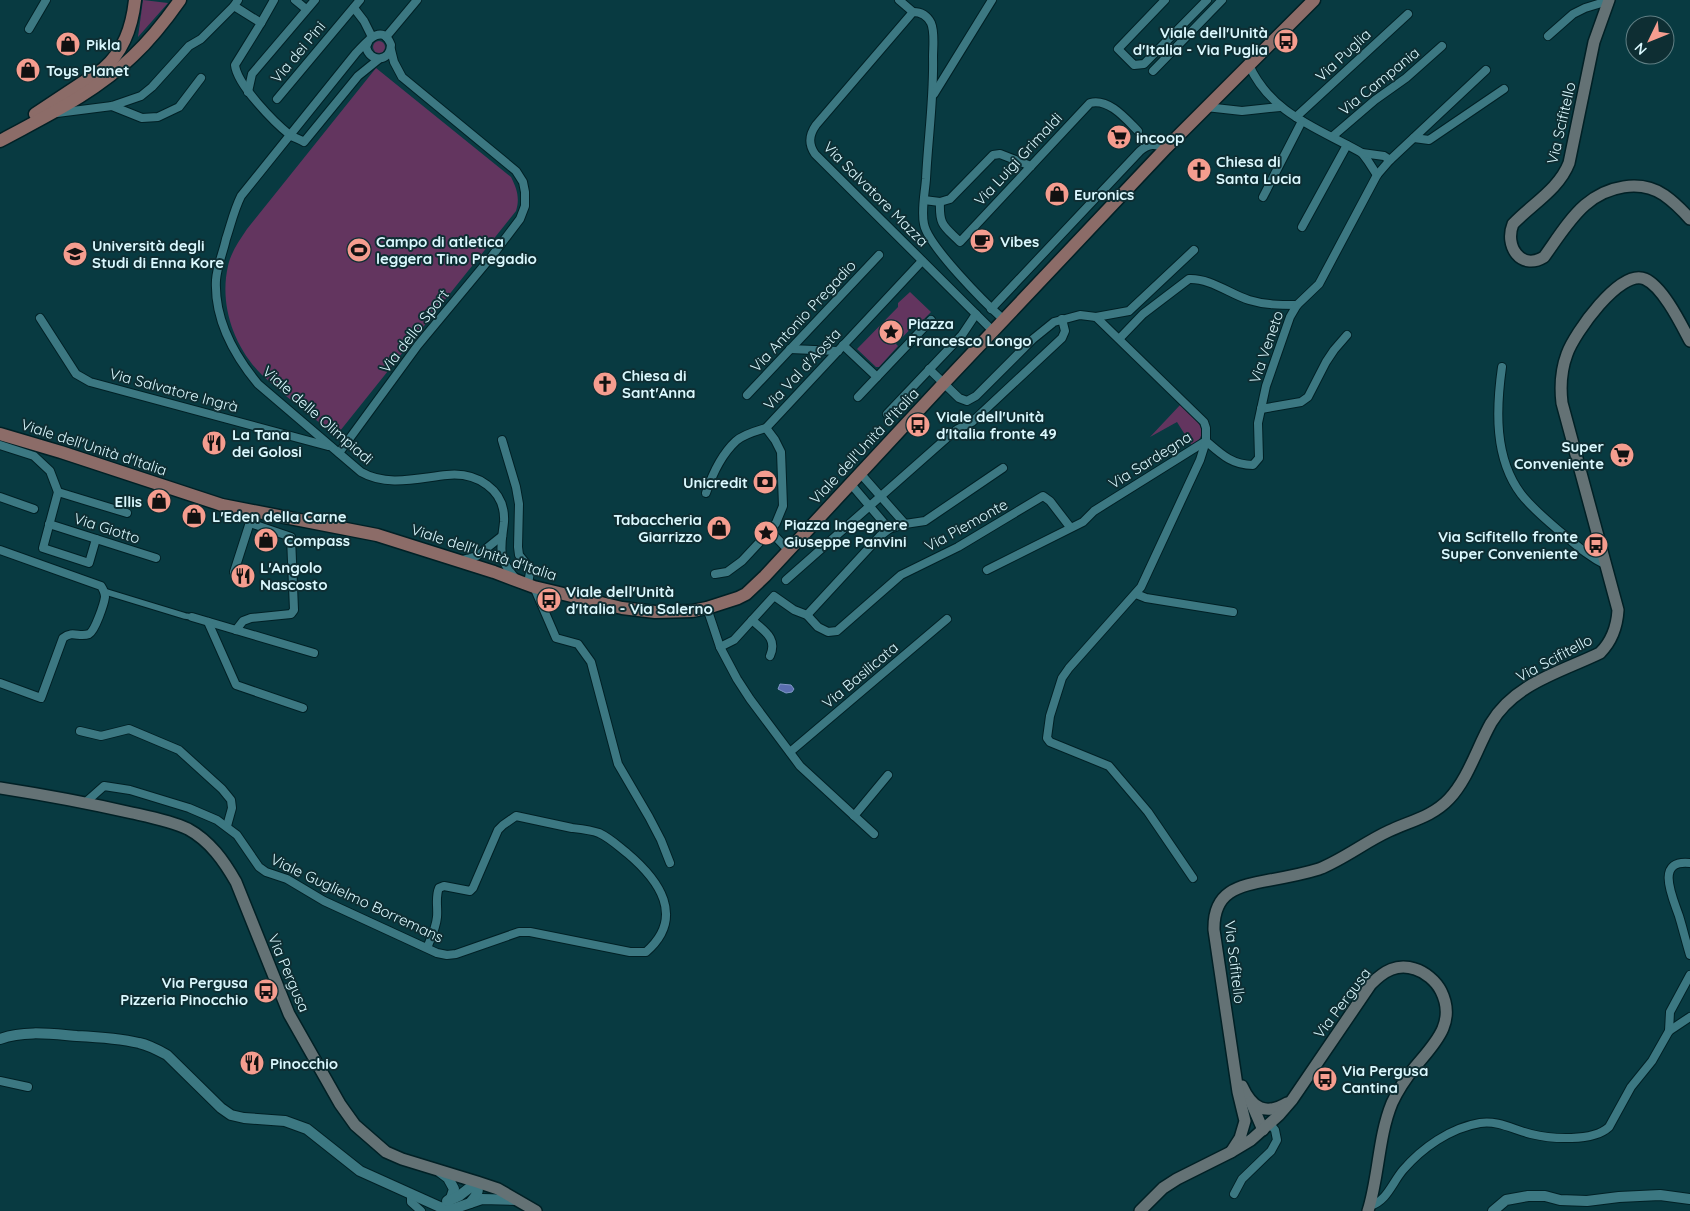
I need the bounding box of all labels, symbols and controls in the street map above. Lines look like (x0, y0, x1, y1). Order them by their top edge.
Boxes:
north arrow (1625, 15, 1675, 65)
street label: Via dei Pini (267, 17, 329, 87)
place label: Viale dell'Unità d'Italia - Via Puglia (1133, 23, 1268, 59)
street label: Via Puglia (1311, 25, 1375, 85)
bus stop icon: Viale dell'Unità d'Italia - Via Puglia (1273, 28, 1299, 54)
shop icon: Pikla (55, 31, 81, 57)
place label: Pikla (86, 35, 121, 54)
text: N (1630, 39, 1651, 59)
street label: Via Campania (1335, 43, 1423, 119)
shop icon: Toys Planet (15, 57, 41, 83)
place label: Toys Planet (46, 61, 129, 80)
street label: Via Scifitello (1542, 80, 1580, 166)
street label: Via Luigi Grimaldi (970, 108, 1066, 210)
supermarket icon: incoop (1106, 124, 1132, 150)
place label: incoop (1136, 128, 1184, 147)
street label: Via Salvatore Mazza (819, 137, 933, 251)
place label: Chiesa di Santa Lucia (1216, 152, 1301, 188)
church icon: Chiesa di Santa Lucia (1186, 157, 1212, 183)
shop icon: Euronics (1044, 181, 1070, 207)
place label: Euronics (1074, 185, 1134, 204)
cafe icon: Vibes (969, 228, 995, 254)
place label: Campo di atletica leggera Tino Pregadio (376, 232, 537, 268)
place label: Vibes (1000, 232, 1039, 251)
place label: Università degli Studi di Enna Kore (92, 236, 224, 272)
sports icon: Campo di atletica leggera Tino Pregadio (346, 237, 372, 263)
school or university icon: Università degli Studi di Enna Kore (62, 241, 88, 267)
street label: Via Antonio Pregadio (746, 256, 860, 376)
street label: Via dello Sport (375, 285, 453, 377)
street label: Via Veneto (1245, 308, 1287, 386)
place label: Piazza Francesco Longo (908, 314, 1032, 350)
place icon: Piazza Francesco Longo (878, 319, 904, 345)
street label: Via Val d'Aosta (759, 324, 845, 414)
street label: Viale delle Olimpiadi (259, 362, 377, 468)
street label: Via Salvatore Ingrà (108, 364, 240, 416)
place label: Chiesa di Sant'Anna (622, 366, 696, 402)
church icon: Chiesa di Sant'Anna (592, 371, 618, 397)
street label: Viale dell'Unità d'Italia (805, 384, 923, 508)
place label: Viale dell'Unità d'Italia fronte 49 (936, 407, 1057, 443)
bus stop icon: Viale dell'Unità d'Italia fronte 49 (905, 412, 931, 438)
street label: Viale dell'Unità d'Italia (19, 414, 169, 480)
place label: La Tana dei Golosi (232, 425, 302, 461)
street label: Via Sardegna (1105, 427, 1195, 493)
restaurant icon: La Tana dei Golosi (201, 430, 227, 456)
place label: Super Conveniente (1514, 437, 1604, 473)
supermarket icon: Super Conveniente (1609, 442, 1635, 468)
bank icon: Unicredit (752, 469, 778, 495)
place label: Unicredit (683, 473, 748, 492)
shop icon: Ellis (146, 488, 172, 514)
place label: Ellis (115, 492, 142, 511)
street label: Via Piemonte (921, 494, 1011, 556)
shop icon: L'Eden della Carne (181, 503, 207, 529)
place label: L'Eden della Carne (212, 507, 347, 526)
street label: Via Giotto (72, 508, 142, 548)
place label: Tabaccheria Giarrizzo (613, 510, 702, 546)
shop icon: Tabaccheria Giarrizzo (706, 515, 732, 541)
place label: Piazza Ingegnere Giuseppe Panvini (784, 515, 908, 551)
street label: Viale dell'Unità d'Italia (409, 519, 559, 585)
place icon: Piazza Ingegnere Giuseppe Panvini (753, 520, 779, 546)
shop icon: Compass (253, 527, 279, 553)
place label: Via Scifitello fronte Super Conveniente (1438, 527, 1578, 563)
place label: Compass (284, 531, 350, 550)
bus stop icon: Via Scifitello fronte Super Conveniente (1583, 532, 1609, 558)
place label: L'Angolo Nascosto (260, 558, 328, 594)
restaurant icon: L'Angolo Nascosto (230, 563, 256, 589)
place label: Viale dell'Unità d'Italia - Via Salerno (566, 582, 713, 618)
bus stop icon: Viale dell'Unità d'Italia - Via Salerno (536, 587, 562, 613)
street label: Via Scifitello (1513, 630, 1595, 686)
street label: Via Basilicata (818, 638, 902, 712)
street label: Viale Guglielmo Borremans (267, 850, 447, 946)
street label: Via Scifitello (1220, 919, 1250, 1005)
street label: Via Pergusa (264, 931, 314, 1015)
street label: Via Pergusa (1309, 964, 1375, 1042)
place label: Via Pergusa Pizzeria Pinocchio (120, 973, 248, 1009)
bus stop icon: Via Pergusa Pizzeria Pinocchio (253, 978, 279, 1004)
restaurant icon: Pinocchio (239, 1050, 265, 1076)
place label: Pinocchio (270, 1054, 338, 1073)
place label: Via Pergusa Cantina (1342, 1061, 1428, 1097)
bus stop icon: Via Pergusa Cantina (1312, 1066, 1338, 1092)

